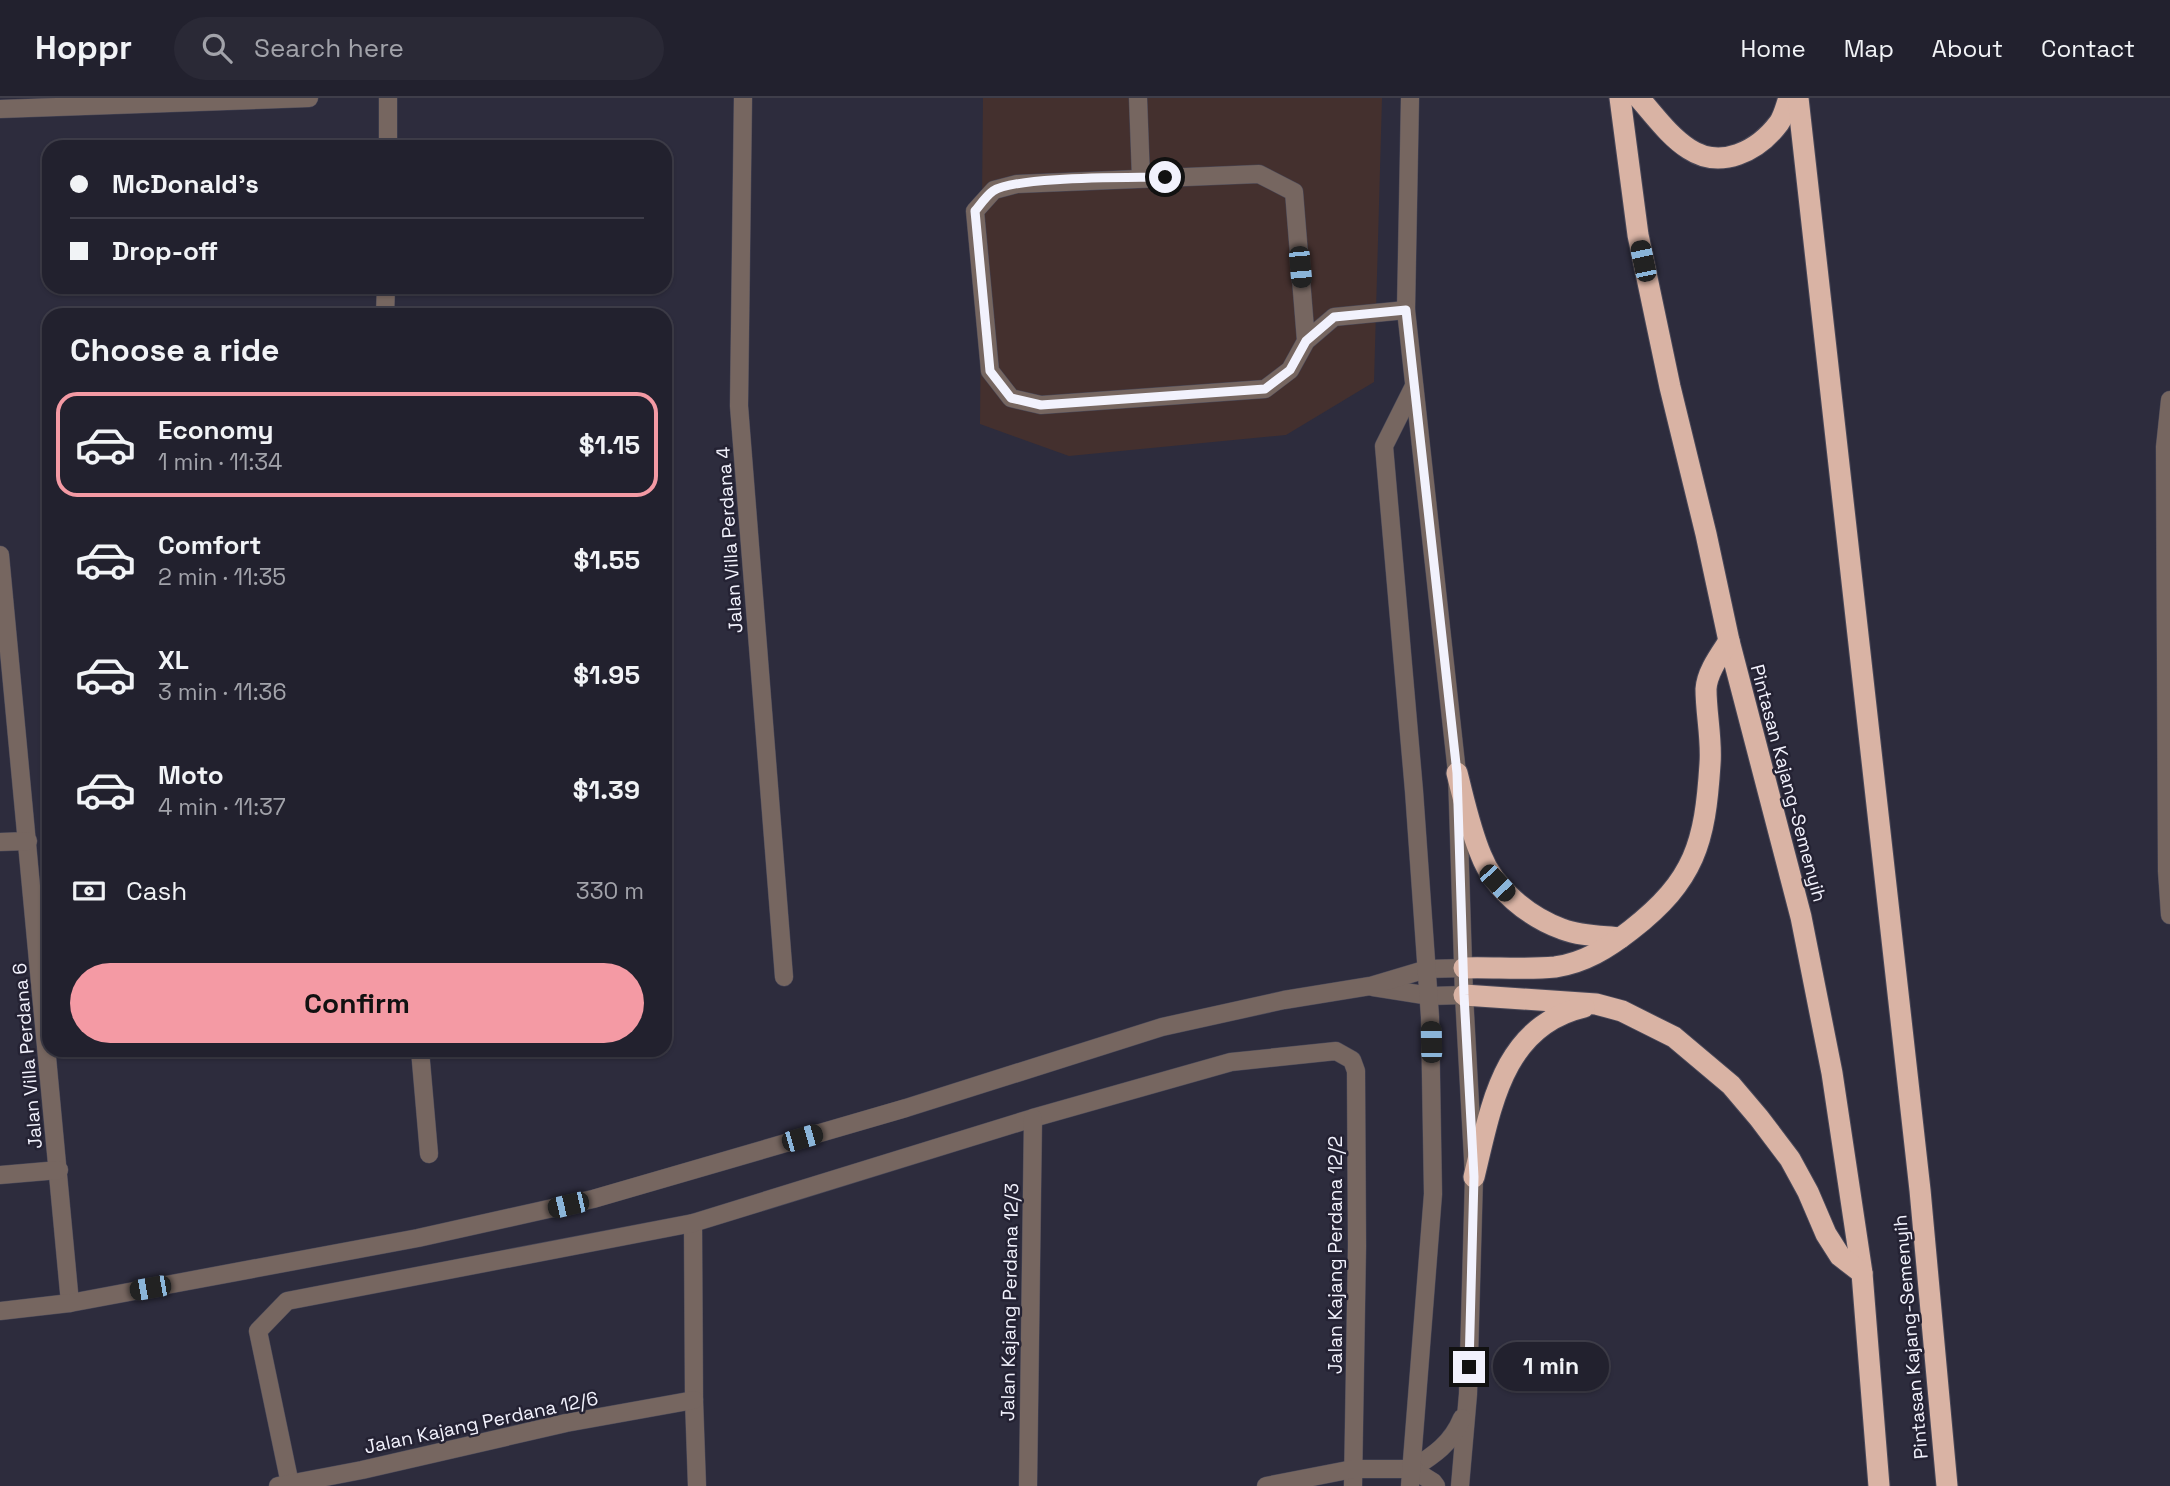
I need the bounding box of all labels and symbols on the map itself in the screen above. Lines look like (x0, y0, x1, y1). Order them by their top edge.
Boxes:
route start (1149, 161, 1181, 193)
car (1629, 238, 1658, 284)
car (1288, 245, 1313, 289)
street label: Jalan Villa Perdana 4 (711, 446, 748, 634)
street label: Pintasan Kajang-Semenyih (1745, 662, 1832, 905)
car (1475, 860, 1520, 906)
street label: Jalan Villa Perdana 6 (7, 962, 48, 1150)
car (1421, 1021, 1442, 1063)
car (779, 1122, 826, 1154)
street label: Jalan Kajang Perdana 12/2 (1323, 1136, 1348, 1374)
street label: Jalan Kajang Perdana 12/3 (995, 1183, 1024, 1421)
car (546, 1190, 591, 1220)
street label: Pintasan Kajang-Semenyih (1887, 1214, 1934, 1460)
car (128, 1274, 173, 1302)
callout: 1 min (1494, 1342, 1609, 1392)
route end (1453, 1351, 1485, 1383)
street label: Jalan Kajang Perdana 12/6 (362, 1385, 600, 1460)

